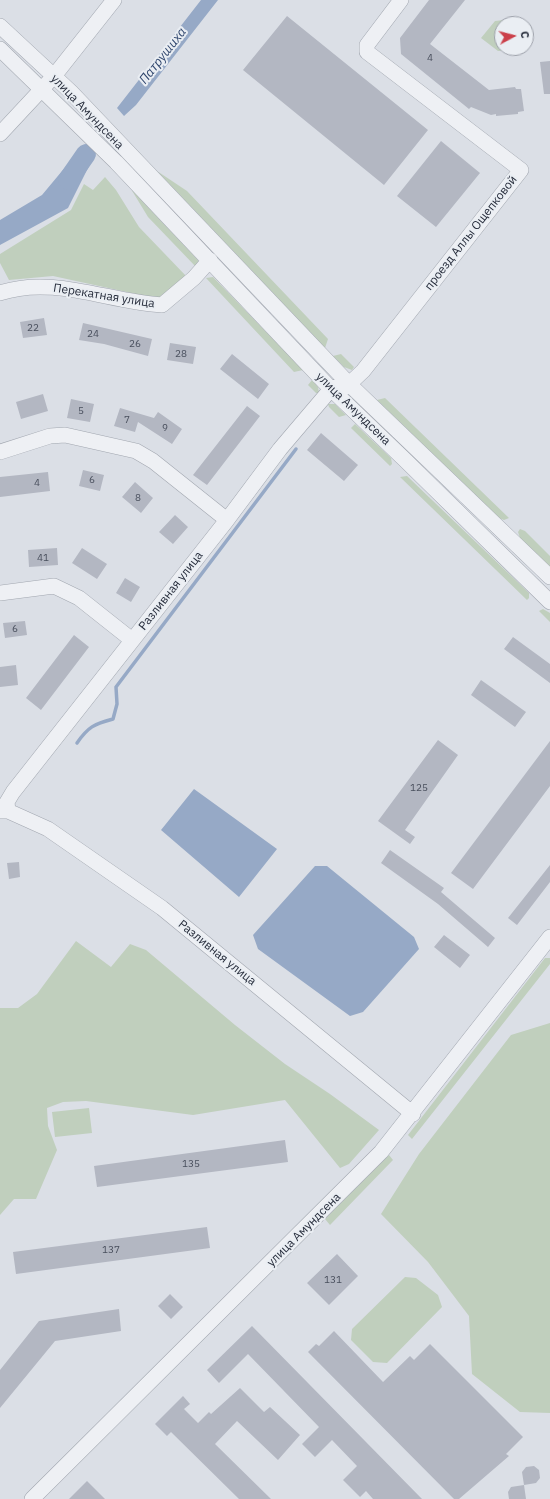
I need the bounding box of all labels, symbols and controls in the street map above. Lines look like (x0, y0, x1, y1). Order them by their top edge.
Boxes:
north arrow (494, 16, 534, 56)
water label: Патрушиха (136, 25, 190, 87)
text: С (518, 30, 532, 39)
house number: 4 (427, 52, 433, 64)
street label: улица Амундсена (48, 72, 126, 152)
street label: проезд Аллы Ощепковой (422, 173, 520, 293)
street label: Перекатная улица (52, 281, 156, 311)
house number: 22 (27, 322, 39, 334)
house number: 24 (87, 328, 99, 340)
house number: 26 (129, 338, 141, 350)
house number: 28 (175, 348, 187, 360)
street label: улица Амундсена (313, 370, 393, 448)
house number: 5 (78, 405, 84, 417)
house number: 7 (124, 414, 130, 426)
house number: 9 (162, 422, 168, 434)
house number: 6 (89, 474, 95, 486)
house number: 4 (34, 477, 40, 489)
house number: 8 (135, 492, 141, 504)
street label: Разливная улица (136, 549, 206, 633)
house number: 41 (37, 552, 49, 564)
house number: 6 (12, 623, 18, 635)
house number: 125 (410, 782, 428, 794)
street label: Разливная улица (175, 917, 259, 989)
house number: 135 (182, 1158, 200, 1170)
street label: улица Амундсена (264, 1190, 344, 1270)
house number: 137 (102, 1244, 120, 1256)
house number: 131 (324, 1274, 342, 1286)

